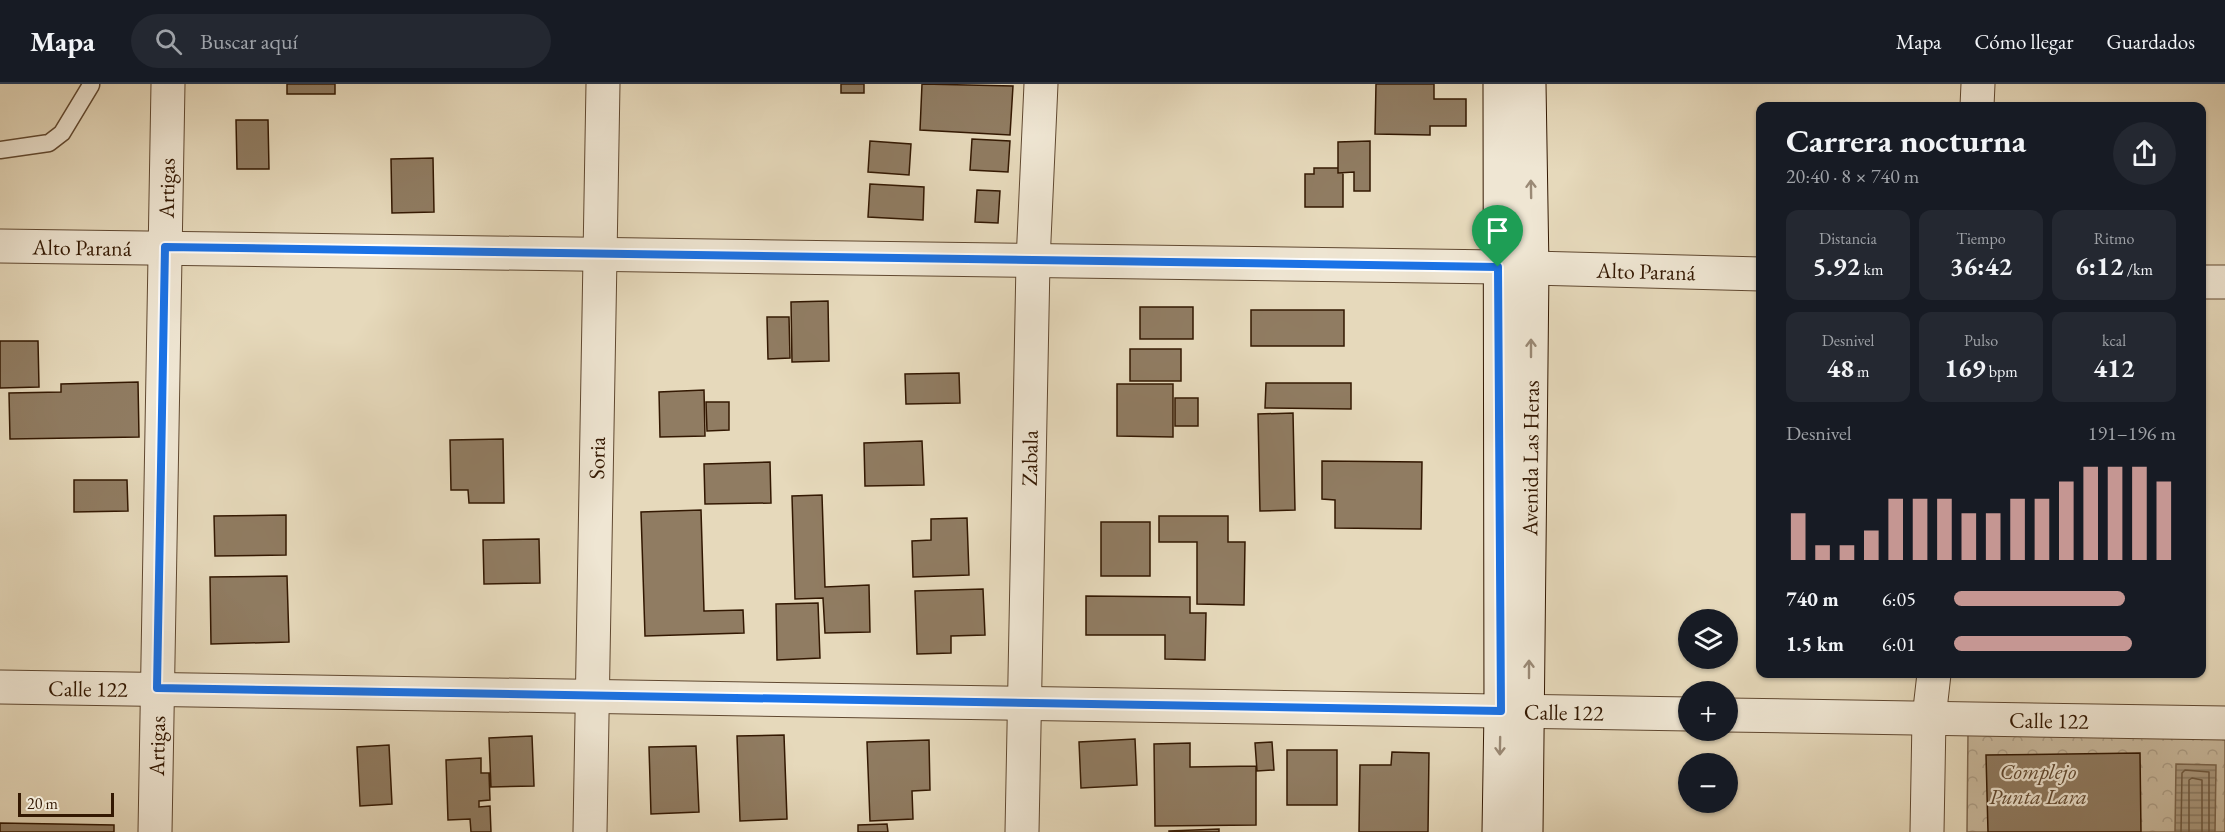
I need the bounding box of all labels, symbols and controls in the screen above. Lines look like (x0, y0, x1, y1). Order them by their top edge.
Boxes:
search box (131, 14, 551, 68)
text: Mapa (30, 23, 95, 59)
icon: search (152, 25, 185, 58)
text: Buscar aquí (200, 27, 298, 56)
text: Mapa (1896, 28, 1941, 55)
text: Cómo llegar (1974, 28, 2073, 55)
text: Guardados (2106, 28, 2195, 55)
text: Carrera nocturna (1786, 119, 2026, 162)
button: share (2113, 122, 2176, 185)
street label: Artigas (151, 158, 181, 220)
text: 20:40 · 8 × 740 m (1786, 163, 1919, 189)
one-way arrow (1525, 179, 1537, 199)
pin (1472, 205, 1523, 267)
icon: arrive (1481, 214, 1514, 247)
text: Distancia (1819, 228, 1877, 249)
text: Tiempo (1956, 228, 2006, 249)
text: Ritmo (2094, 228, 2134, 249)
street label: Alto Paraná (31, 232, 132, 262)
text: 5.92 (1813, 249, 1860, 283)
text: 36:42 (1950, 249, 2012, 283)
text: 6:12 (2075, 249, 2124, 283)
street label: Alto Paraná (1595, 255, 1696, 287)
text: km (1860, 259, 1883, 280)
text: /km (2124, 259, 2153, 280)
text: Desnivel (1822, 330, 1874, 351)
text: Pulso (1964, 330, 1998, 351)
text: kcal (2102, 330, 2126, 351)
one-way arrow (1525, 338, 1537, 358)
text: 48 (1826, 351, 1854, 385)
text: 169 (1944, 351, 1986, 385)
text: 412 (2093, 351, 2135, 385)
text: m (1854, 361, 1870, 382)
text: bpm (1986, 361, 2018, 382)
street label: Avenida Las Heras (1515, 380, 1545, 537)
text: Desnivel (1786, 420, 1852, 446)
text: 191–196 m (2088, 420, 2176, 446)
street label: Zabala (1014, 430, 1044, 486)
street label: Soria (582, 436, 611, 480)
text: 740 m (1786, 586, 1839, 612)
text: 6:05 (1882, 586, 1916, 612)
map controls (1678, 609, 1738, 813)
button: layers (1678, 609, 1738, 669)
text: 1.5 km (1786, 631, 1844, 657)
text: 6:01 (1882, 631, 1916, 657)
one-way arrow (1524, 659, 1535, 679)
street label: Calle 122 (48, 673, 128, 704)
button: + (1678, 681, 1738, 741)
street label: Calle 122 (1524, 697, 1604, 727)
street label: Calle 122 (2009, 705, 2089, 735)
street label: Artigas (141, 716, 172, 777)
one-way arrow (1495, 735, 1506, 755)
button: − (1678, 753, 1738, 813)
park label: Complejo Punta Lara (1989, 757, 2087, 811)
scale bar (18, 790, 114, 818)
text: 20 m (27, 793, 58, 814)

